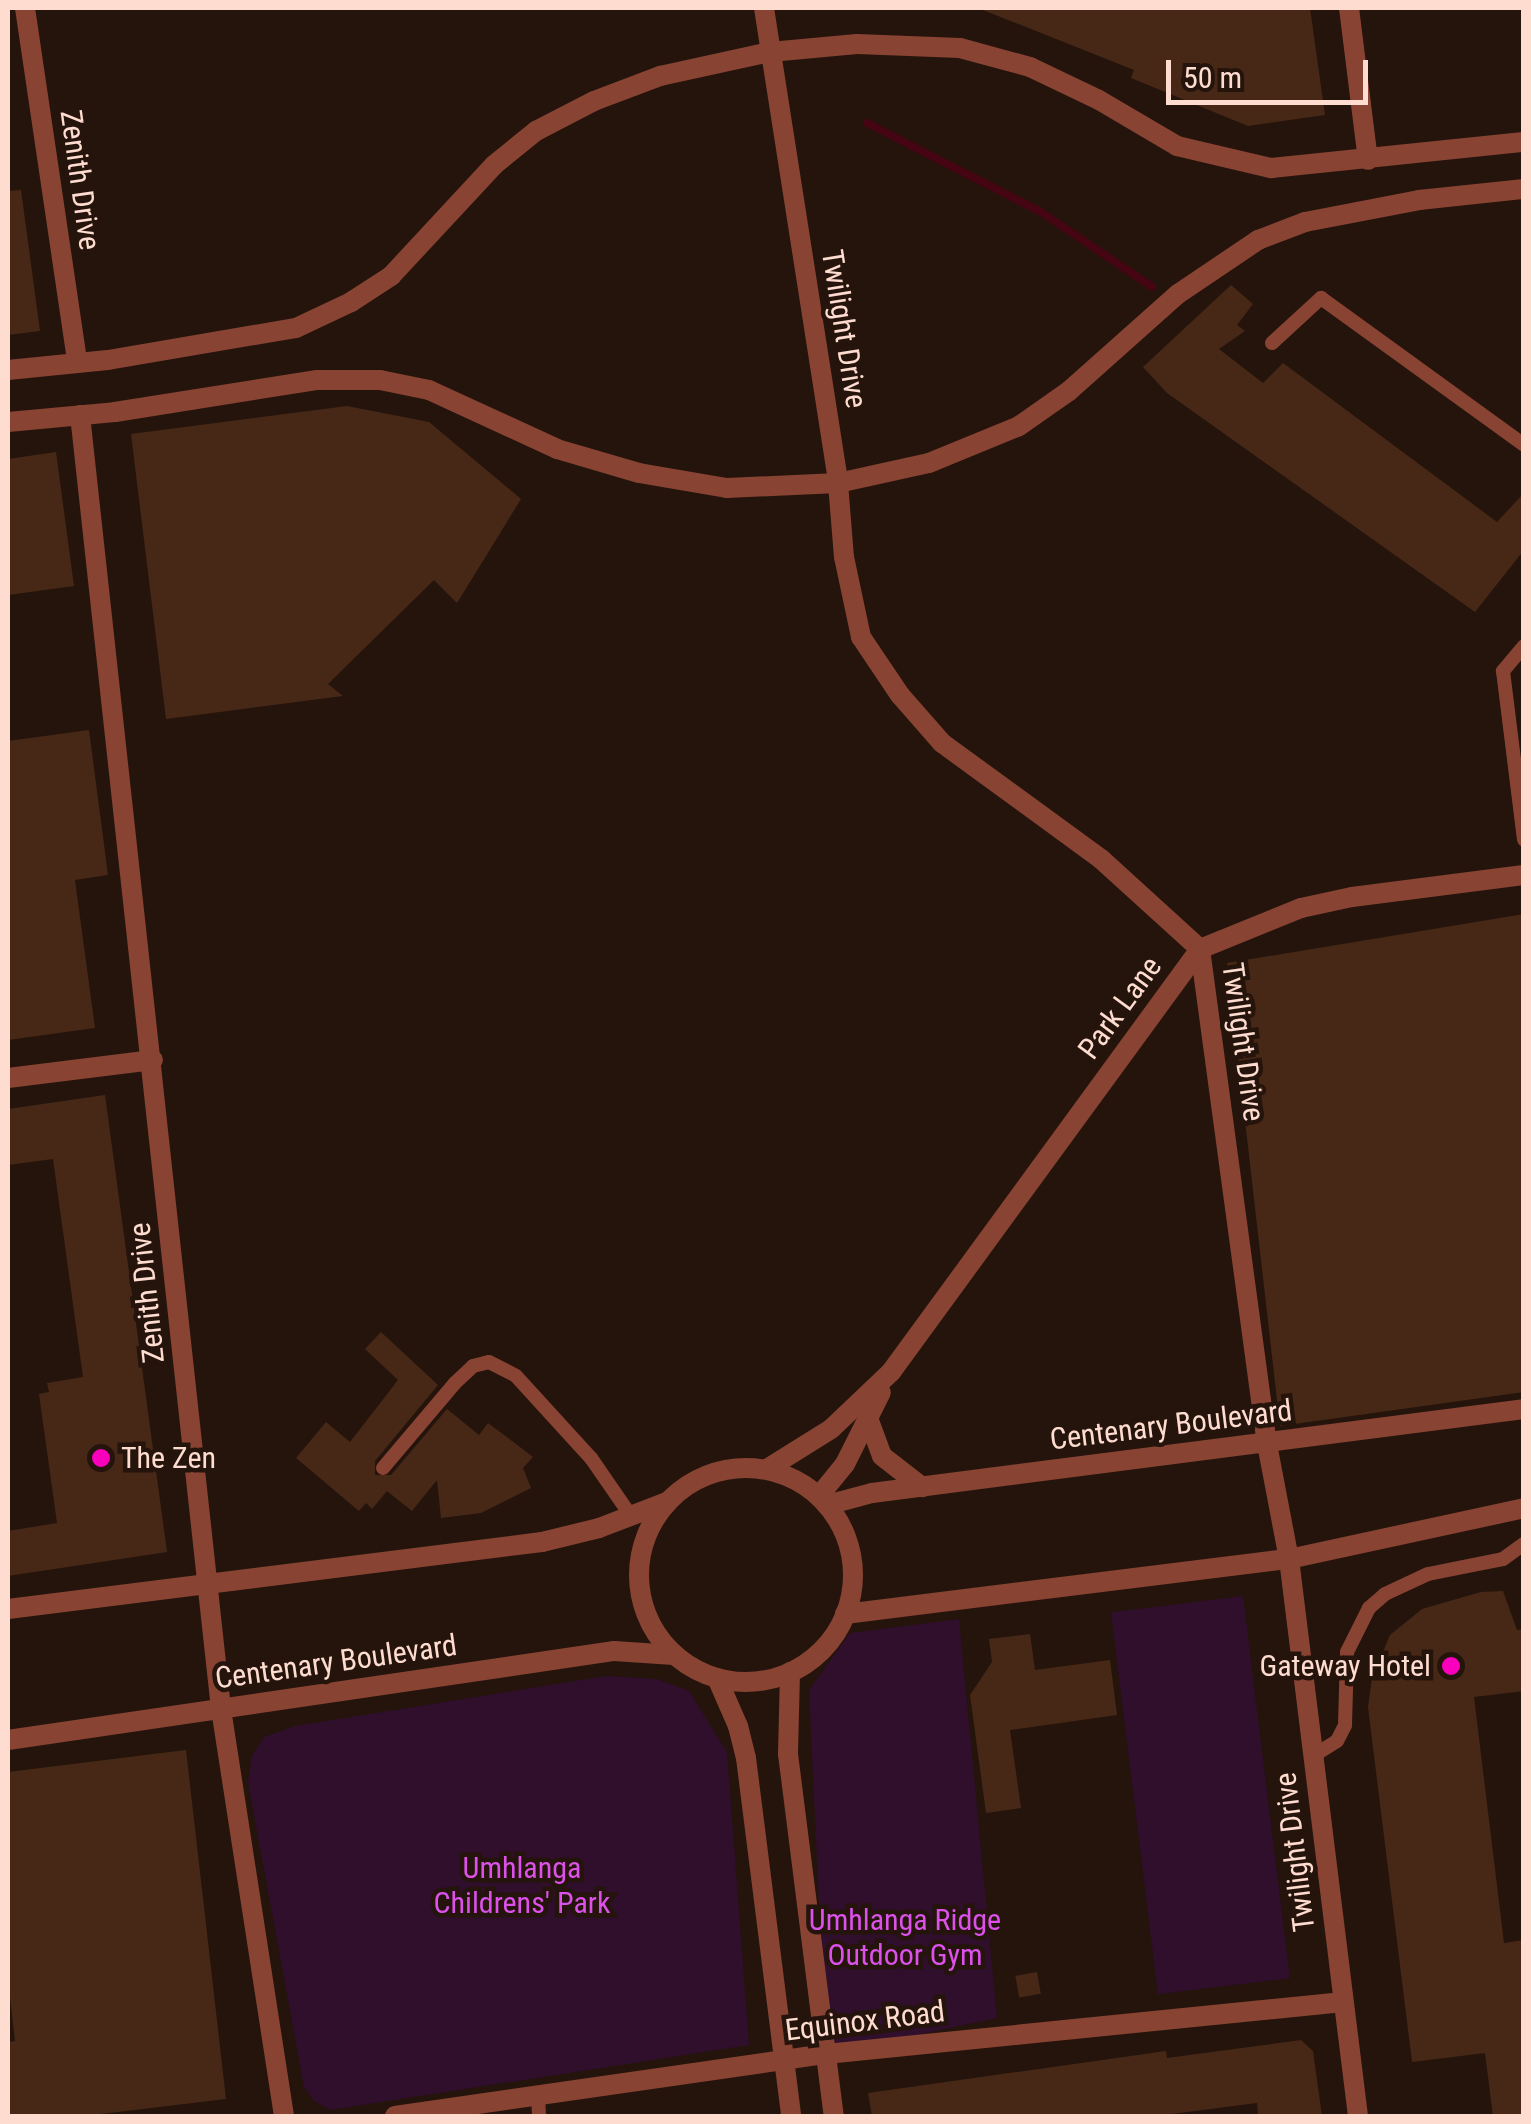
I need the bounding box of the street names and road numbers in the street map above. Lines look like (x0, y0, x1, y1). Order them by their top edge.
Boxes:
street label: Zenith Drive (52, 108, 108, 252)
street label: Twilight Drive (814, 247, 874, 411)
street label: Park Lane (1071, 950, 1169, 1066)
street label: Twilight Drive (1214, 960, 1272, 1124)
street label: Zenith Drive (122, 1221, 172, 1365)
street label: Centenary Boulevard (1048, 1392, 1294, 1458)
street label: Centenary Boulevard (213, 1627, 459, 1697)
street label: Twilight Drive (1267, 1770, 1323, 1934)
street label: Equinox Road (783, 1993, 947, 2049)

